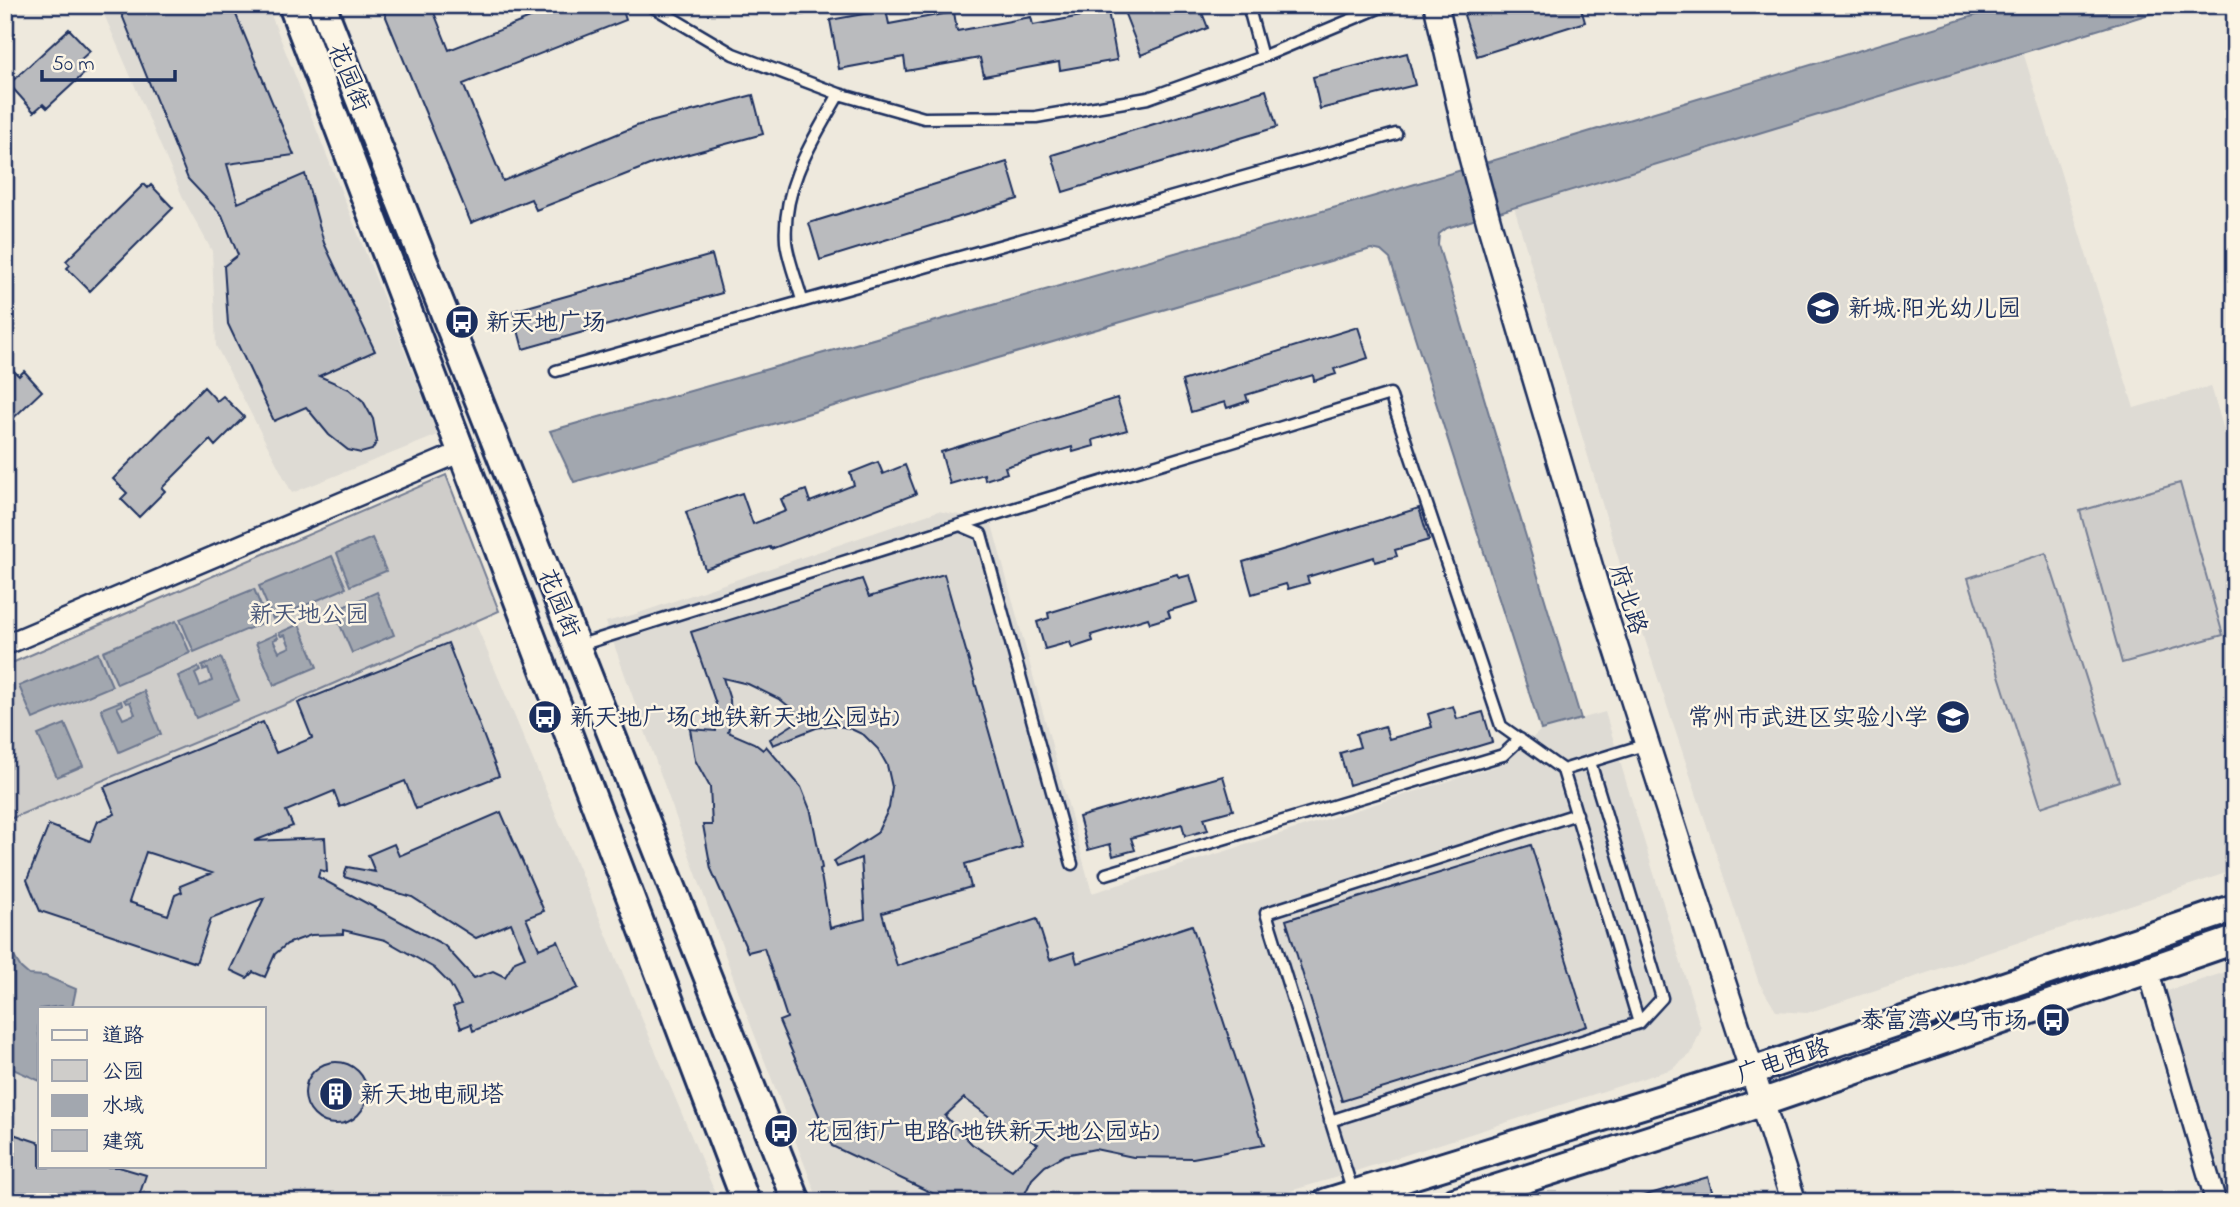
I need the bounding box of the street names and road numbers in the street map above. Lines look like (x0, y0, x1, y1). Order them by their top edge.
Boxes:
street label: 花园街 (318, 38, 377, 118)
street label: 府北路 (1599, 560, 1654, 639)
street label: 花园街 (528, 564, 587, 644)
street label: 广电西路 (1733, 1031, 1835, 1094)

